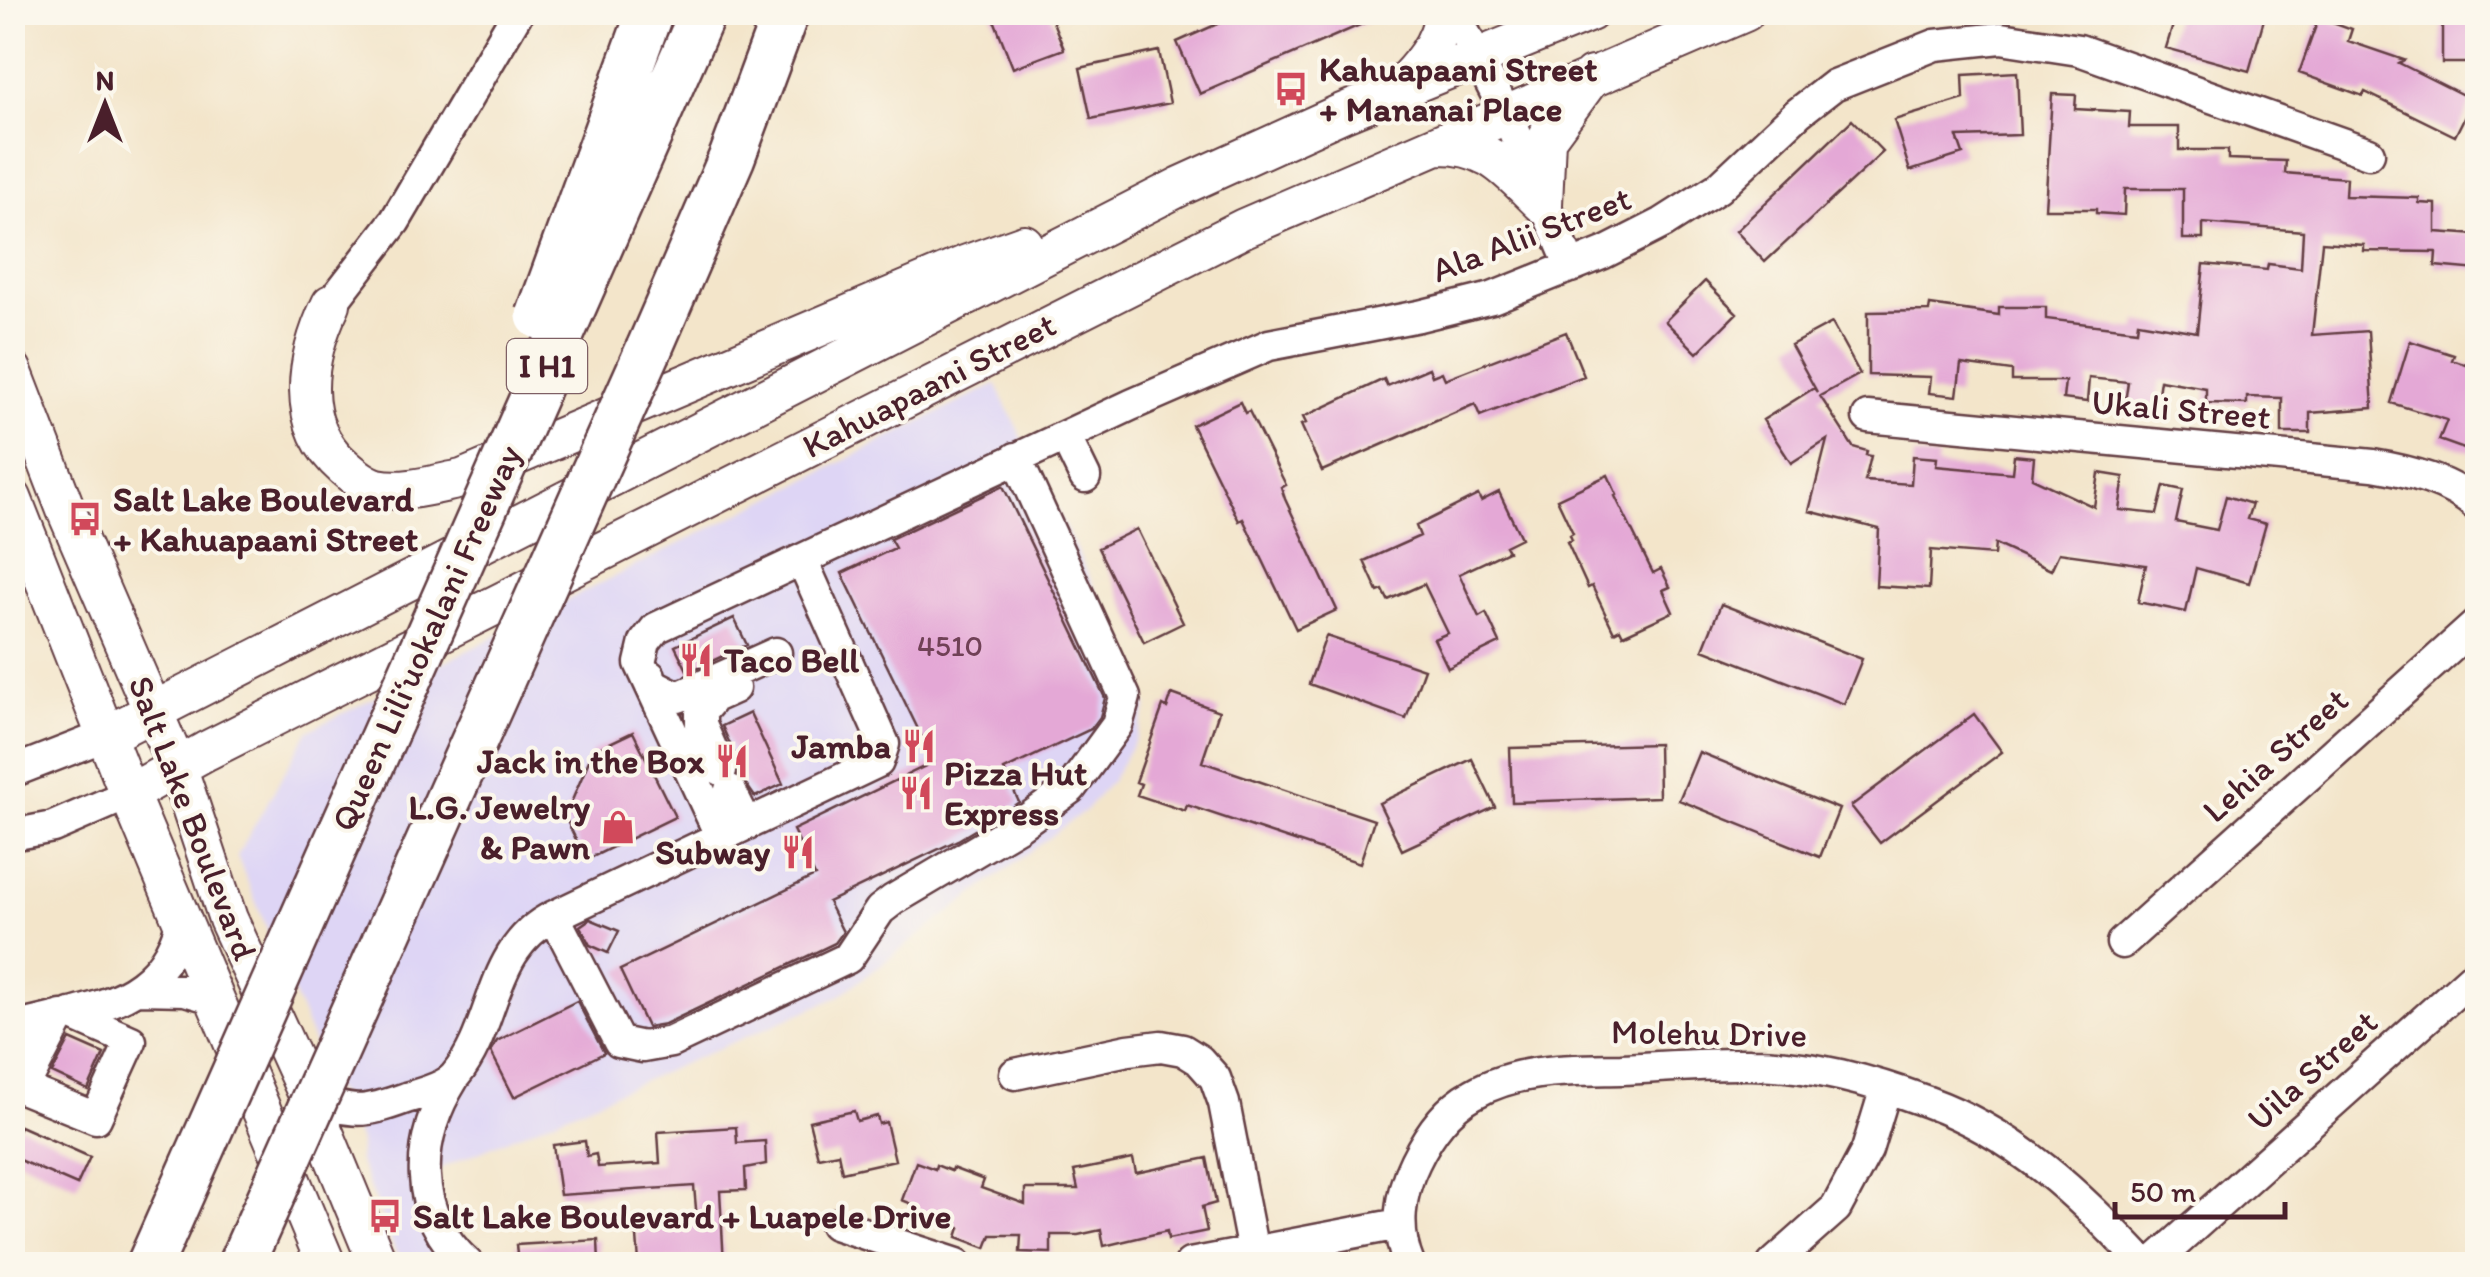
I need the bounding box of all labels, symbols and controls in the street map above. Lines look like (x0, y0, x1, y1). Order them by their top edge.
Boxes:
place label: Kahuapaani Street + Mananai Place (1319, 48, 1598, 130)
north arrow (55, 55, 155, 155)
text: N (96, 63, 114, 97)
bus stop icon: Kahuapaani Street + Mananai Place (1272, 70, 1310, 108)
street label: Ala Alii Street (1426, 177, 1636, 291)
street label: Kahuapaani Street (795, 303, 1063, 467)
road number: I H1 (507, 339, 587, 393)
street label: Ukali Street (2090, 380, 2272, 438)
street label: Queen Liliʻuokalani Freeway (322, 438, 530, 838)
place label: Salt Lake Boulevard + Kahuapaani Street (113, 478, 418, 560)
bus stop icon: Salt Lake Boulevard + Kahuapaani Street (66, 500, 104, 538)
house number: 4510 (917, 627, 983, 664)
place label: Taco Bell (723, 639, 859, 681)
restaurant icon: Taco Bell (677, 641, 715, 679)
street label: Salt Lake Boulevard (119, 670, 267, 966)
street label: Lehia Street (2194, 679, 2356, 831)
place label: Jamba (791, 725, 892, 767)
restaurant icon: Jamba (900, 727, 938, 765)
place label: Jack in the Box (476, 740, 705, 782)
restaurant icon: Jack in the Box (713, 742, 751, 780)
place label: Pizza Hut Express (944, 752, 1087, 834)
restaurant icon: Pizza Hut Express (897, 774, 935, 812)
place label: L.G. Jewelry & Pawn (409, 786, 591, 868)
shop icon: L.G. Jewelry & Pawn (599, 808, 637, 846)
place label: Subway (655, 831, 770, 873)
restaurant icon: Subway (779, 833, 817, 871)
street label: Uila Street (2238, 1001, 2386, 1139)
street label: Molehu Drive (1611, 1010, 1807, 1056)
scale bar (2115, 1157, 2285, 1219)
text: 50 m (2130, 1173, 2196, 1210)
place label: Salt Lake Boulevard + Luapele Drive (413, 1195, 951, 1237)
bus stop icon: Salt Lake Boulevard + Luapele Drive (366, 1197, 404, 1235)

